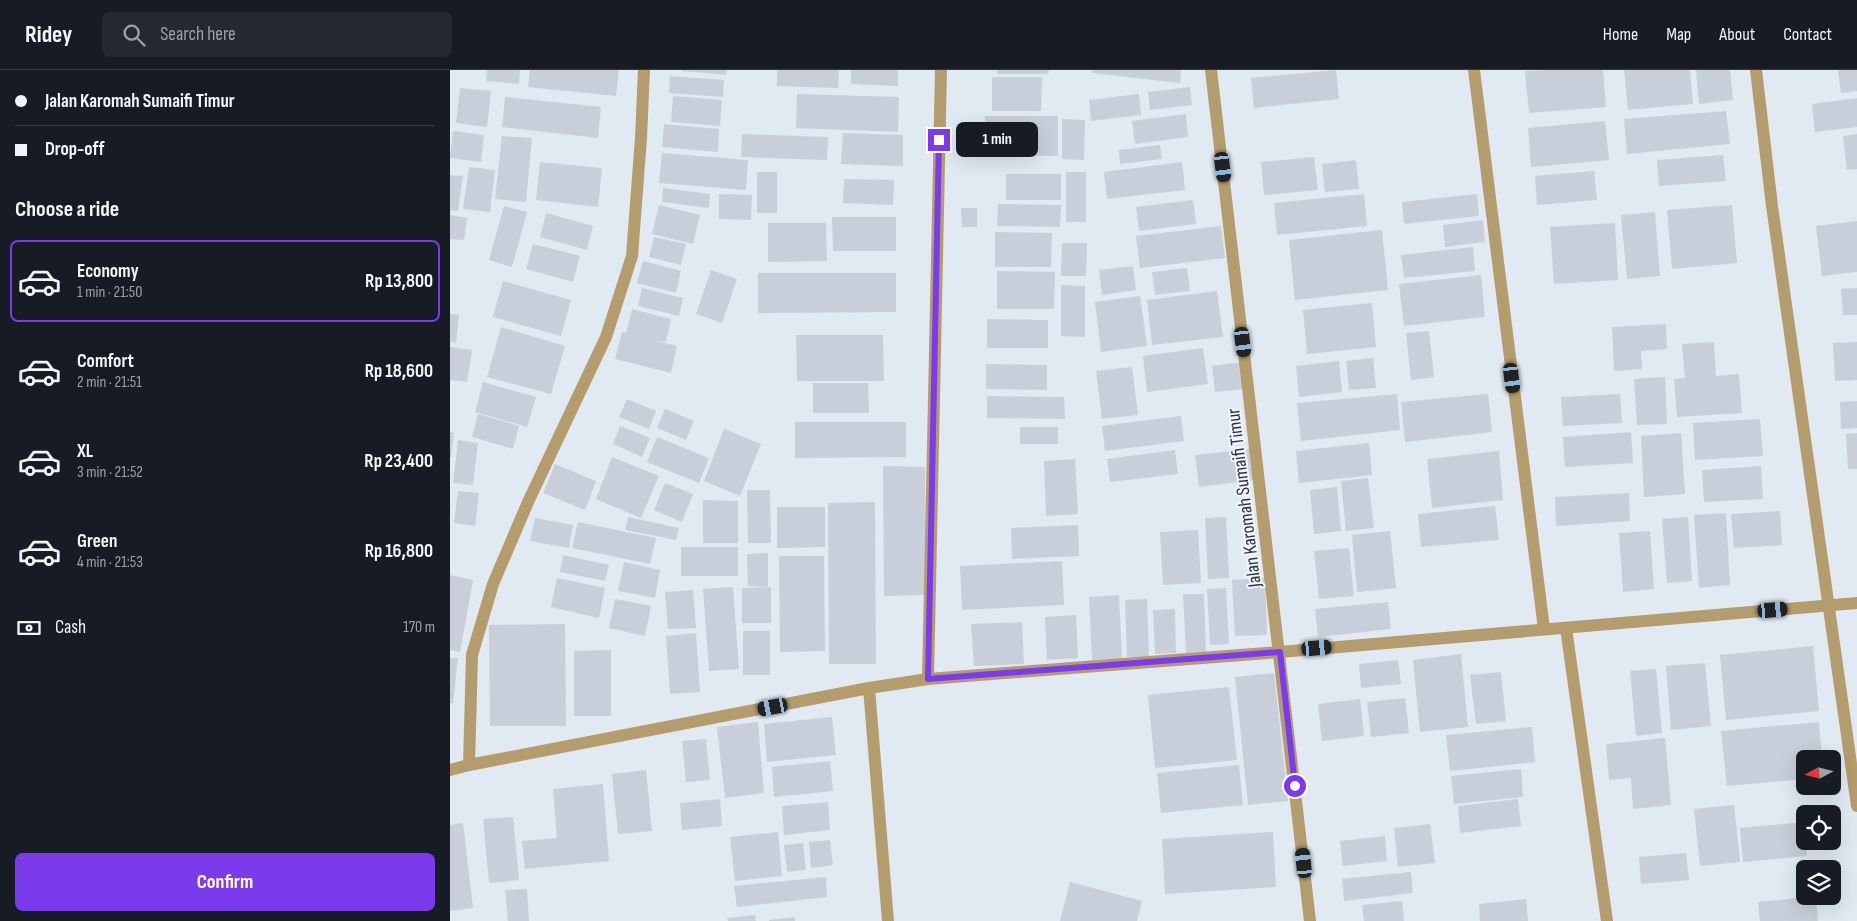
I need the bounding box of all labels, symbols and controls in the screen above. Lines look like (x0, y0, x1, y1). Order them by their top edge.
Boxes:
search box (102, 12, 452, 57)
text: Ridey (25, 20, 72, 49)
icon: search (120, 21, 148, 49)
text: Search here (160, 23, 236, 46)
text: Home (1603, 24, 1638, 45)
text: Map (1666, 24, 1691, 45)
text: About (1719, 24, 1755, 45)
text: Contact (1783, 24, 1832, 45)
text: Jalan Karomah Sumaifi Timur (45, 90, 235, 113)
callout: 1 min (956, 122, 1039, 158)
route end (928, 129, 950, 151)
text: 1 min (982, 130, 1012, 149)
text: Drop-off (45, 138, 105, 161)
car (1213, 151, 1232, 183)
text: Choose a ride (15, 196, 119, 223)
icon: car (17, 259, 62, 304)
text: Economy (77, 260, 139, 283)
text: Rp 13,800 (365, 270, 433, 293)
text: 1 min · 21:50 (77, 283, 142, 302)
car (1233, 326, 1252, 358)
icon: car (17, 349, 62, 394)
text: Comfort (77, 350, 134, 373)
text: Rp 18,600 (365, 360, 433, 383)
car (1502, 362, 1521, 394)
text: 2 min · 21:51 (77, 373, 142, 392)
street label: Jalan Karomah Sumaifi Timur (1222, 407, 1267, 590)
icon: car (17, 439, 62, 484)
text: XL (77, 440, 93, 463)
text: Rp 23,400 (364, 450, 433, 473)
text: 3 min · 21:52 (77, 463, 143, 482)
icon: car (17, 529, 62, 574)
text: Green (77, 530, 117, 553)
text: Rp 16,800 (365, 540, 433, 563)
text: 4 min · 21:53 (77, 553, 143, 572)
car (1757, 601, 1788, 619)
icon: cash (15, 614, 43, 642)
text: Cash (55, 616, 86, 639)
text: 170 m (403, 618, 435, 637)
car (1301, 639, 1332, 657)
car (756, 697, 789, 717)
north arrow (1796, 750, 1841, 795)
map controls (1796, 750, 1841, 905)
route start (1284, 775, 1306, 797)
button: locate (1796, 805, 1841, 850)
car (1294, 847, 1313, 879)
button: Confirm (15, 853, 435, 911)
button: layers (1796, 860, 1841, 905)

